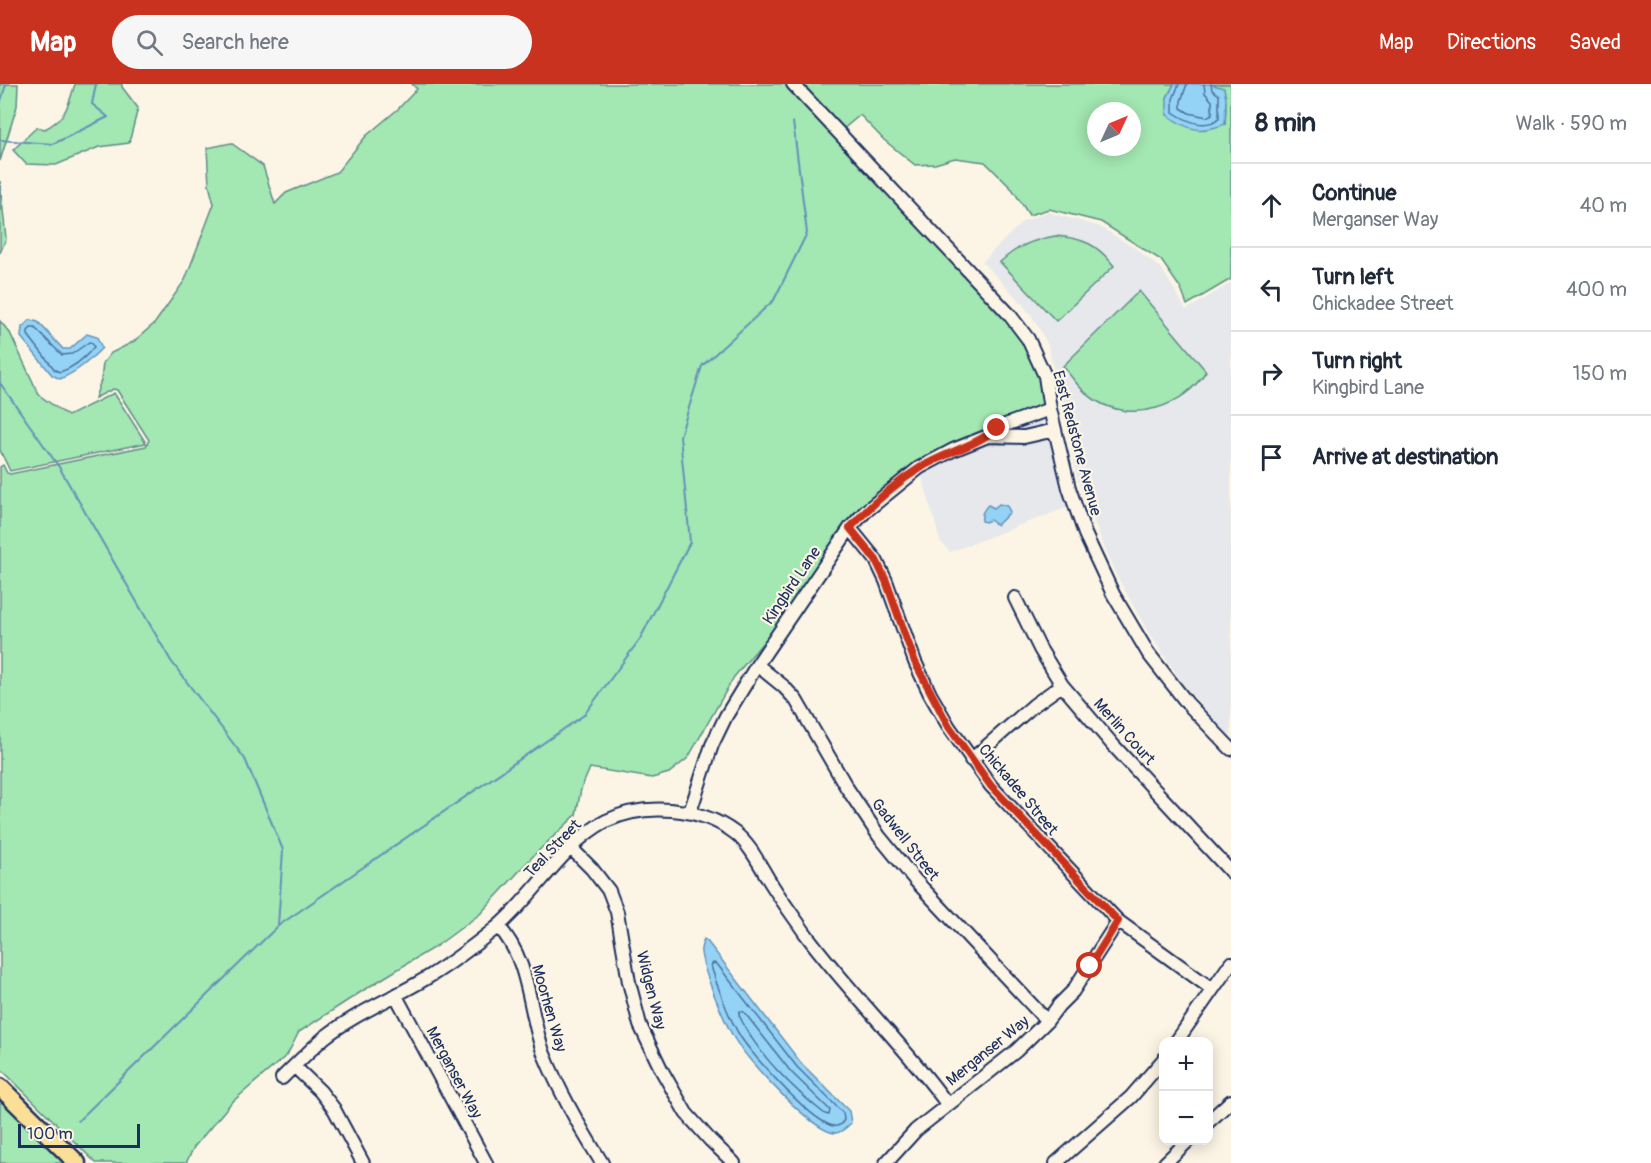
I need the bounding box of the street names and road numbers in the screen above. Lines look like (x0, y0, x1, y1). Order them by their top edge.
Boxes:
street label: East Redstone Avenue (1048, 368, 1106, 518)
street label: Kingbird Lane (758, 543, 825, 628)
street label: Merlin Court (1089, 694, 1160, 770)
street label: Chickadee Street (974, 740, 1063, 840)
street label: Gadwell Street (867, 794, 944, 885)
street label: Teal Street (520, 815, 586, 882)
street label: Widgen Way (632, 949, 670, 1032)
street label: Moorhen Way (527, 962, 571, 1054)
street label: Merganser Way (942, 1011, 1033, 1090)
street label: Merganser Way (422, 1023, 487, 1122)

